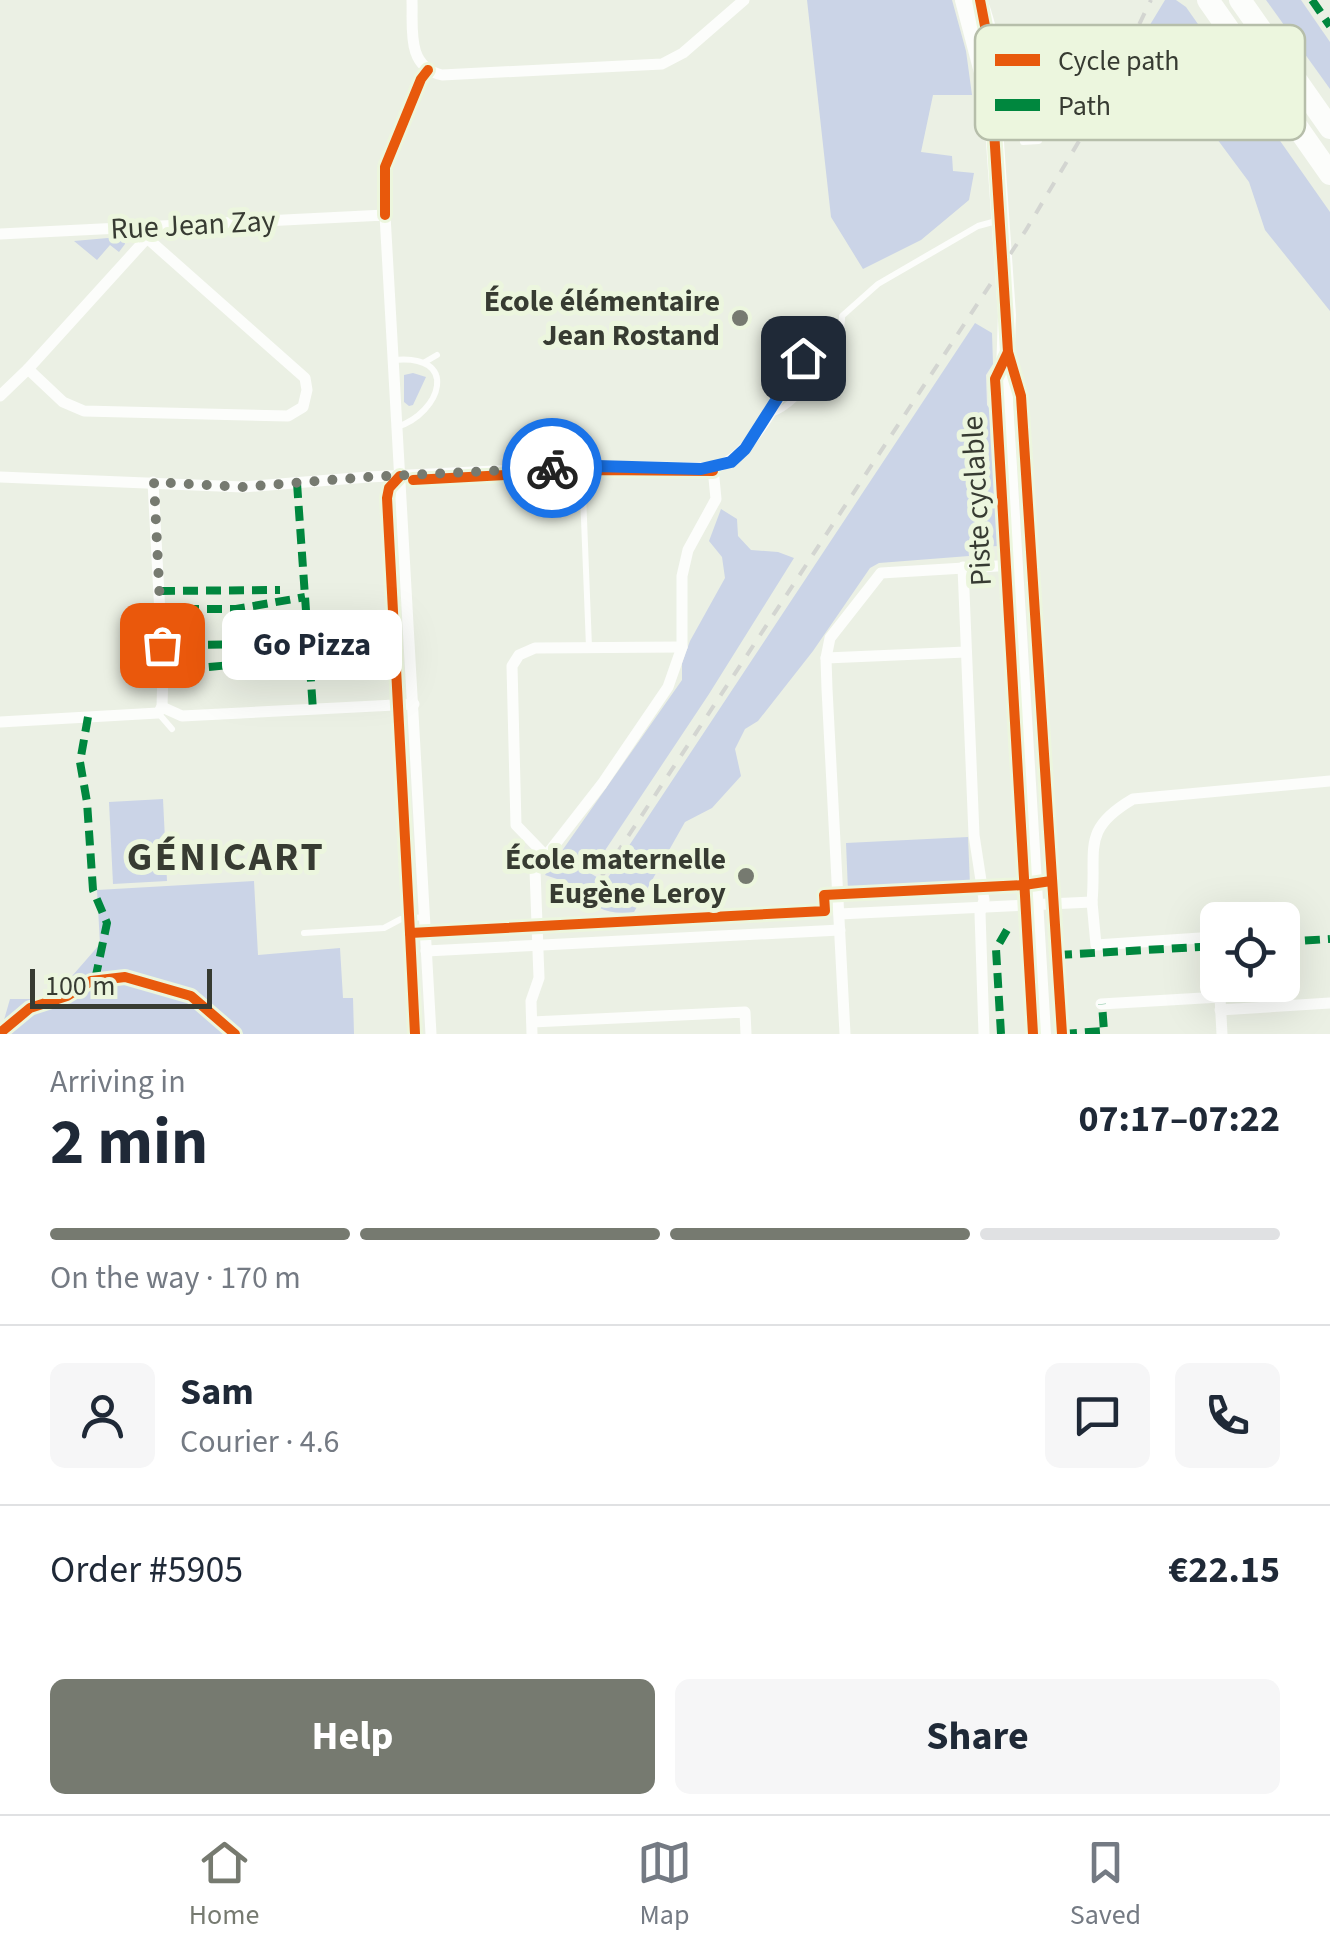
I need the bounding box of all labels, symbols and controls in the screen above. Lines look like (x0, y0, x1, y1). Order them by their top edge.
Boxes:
legend (975, 25, 1305, 140)
text: Cycle path (1058, 41, 1180, 81)
text: Path (1058, 86, 1111, 126)
street label: Rue Jean Zay (109, 199, 277, 251)
place label: École élémentaire Jean Rostand (484, 280, 720, 357)
marker: École élémentaire Jean Rostand (729, 307, 751, 329)
pin (761, 316, 846, 401)
icon: home (776, 331, 831, 386)
street label: Piste cyclable (951, 415, 1003, 587)
courier (502, 418, 602, 518)
icon: bike (525, 441, 580, 496)
pin (120, 603, 205, 688)
callout: Go Pizza (222, 610, 402, 680)
icon: bag (135, 618, 190, 673)
text: Go Pizza (253, 622, 371, 668)
district label: GÉNICART (127, 829, 325, 886)
place label: École maternelle Eugène Leroy (505, 838, 726, 915)
marker: École maternelle Eugène Leroy (735, 865, 757, 887)
map controls (1200, 902, 1300, 1002)
button: locate (1200, 902, 1300, 1002)
scale bar (30, 964, 212, 1008)
text: 100 m (45, 966, 116, 1006)
text: Arriving in (50, 1059, 186, 1105)
text: 07:17–07:22 (1078, 1092, 1280, 1146)
text: 2 min (50, 1096, 208, 1189)
text: On the way · 170 m (50, 1255, 301, 1301)
button: person (50, 1363, 155, 1468)
button: chat (1045, 1363, 1150, 1468)
button: phone (1175, 1363, 1280, 1468)
text: Sam (180, 1365, 254, 1419)
text: Courier · 4.6 (180, 1419, 340, 1465)
text: Order #5905 (50, 1543, 243, 1597)
text: €22.15 (1168, 1543, 1280, 1597)
button: Help (50, 1679, 655, 1794)
button: Share (675, 1679, 1280, 1794)
tab: Home (189, 1835, 259, 1935)
tab: Map (637, 1835, 692, 1935)
tab: Saved (1070, 1835, 1141, 1935)

